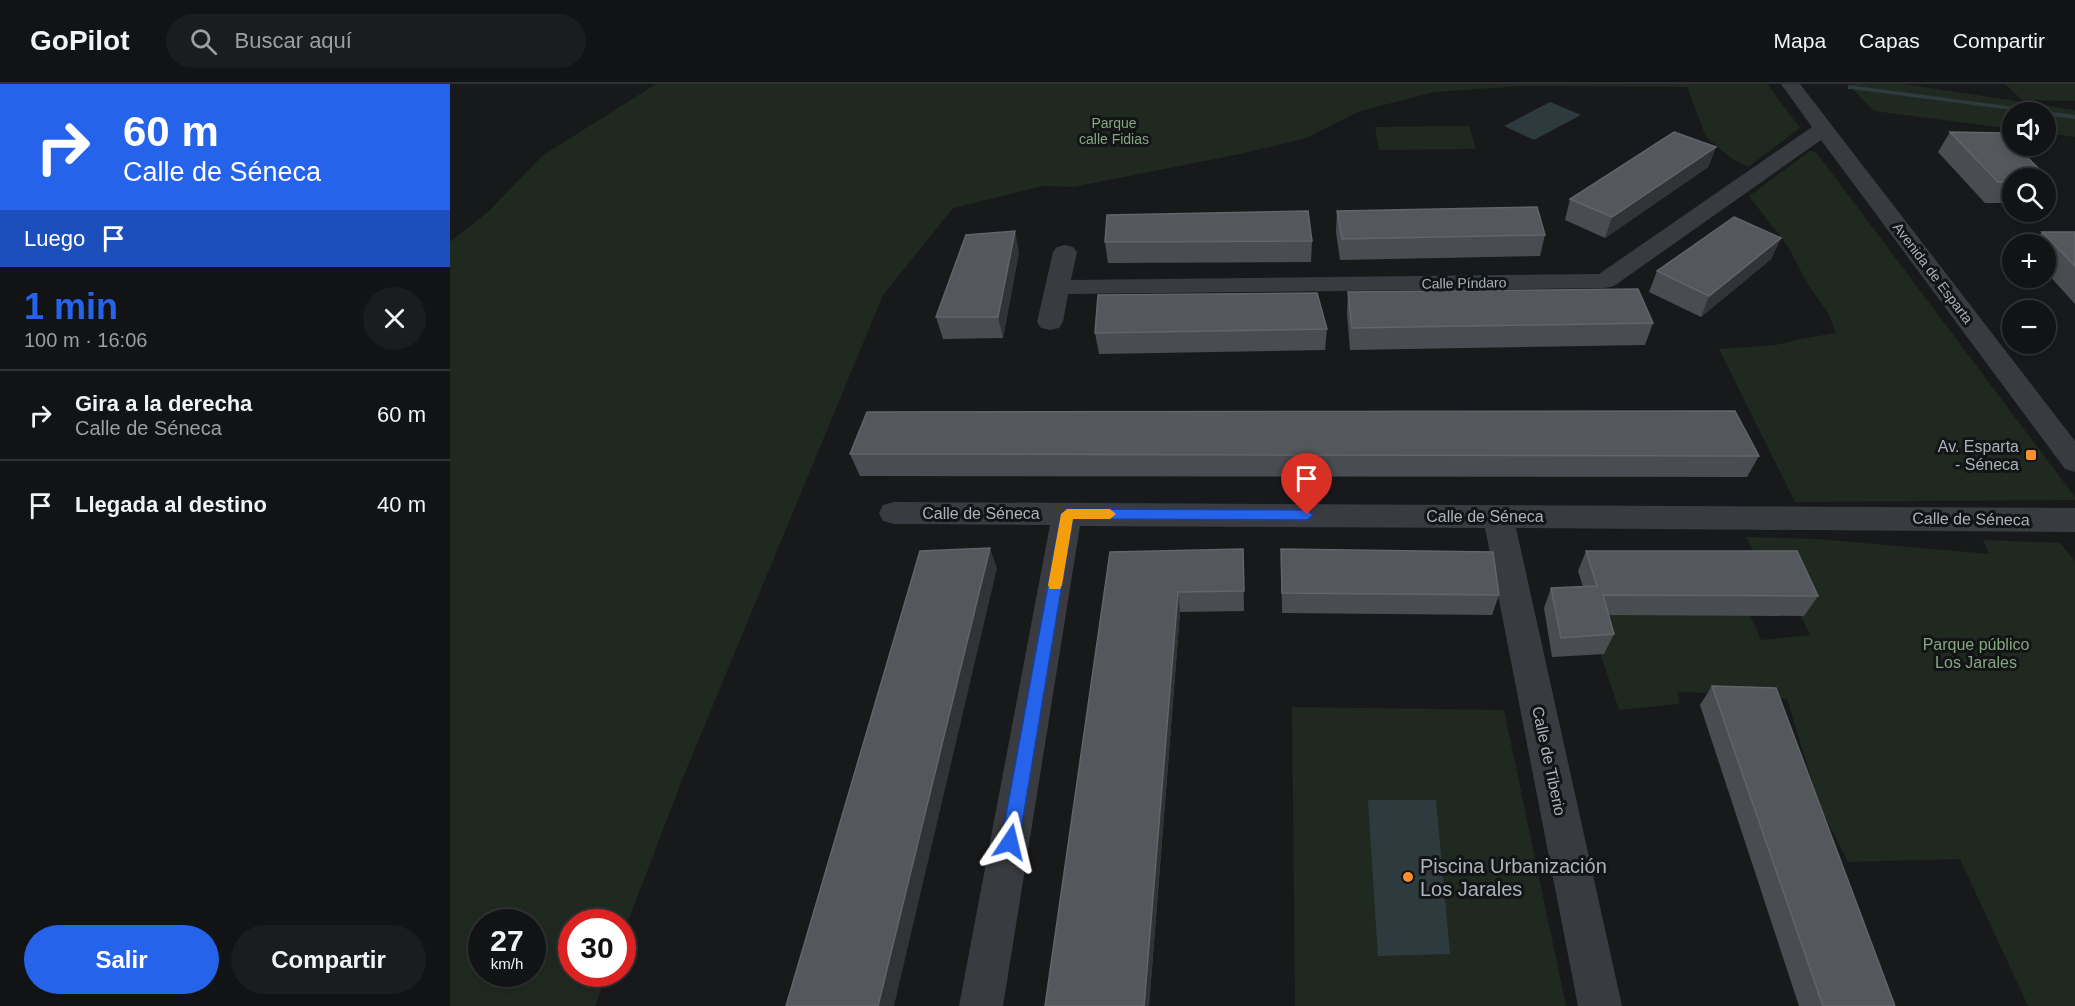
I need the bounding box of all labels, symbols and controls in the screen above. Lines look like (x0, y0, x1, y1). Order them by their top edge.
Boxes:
search box (166, 14, 586, 68)
text: GoPilot (30, 25, 130, 56)
icon: search (187, 25, 220, 58)
text: Buscar aquí (235, 28, 352, 53)
text: Mapa (1774, 29, 1826, 52)
text: Capas (1859, 29, 1920, 52)
text: Compartir (1953, 29, 2045, 52)
map controls (2002, 102, 2056, 354)
button: sound (2002, 102, 2056, 156)
icon: right (24, 108, 102, 186)
text: 60 m (123, 108, 219, 155)
park label: Parque calle Fidias (1079, 115, 1149, 147)
text: Calle de Séneca (123, 157, 321, 187)
button: search (2002, 168, 2056, 222)
street label: Avenida de Esparta (1890, 219, 1976, 327)
icon: arrive (97, 222, 130, 255)
text: Luego (24, 226, 85, 251)
button: + (2002, 234, 2056, 288)
street label: Calle Píndaro (1421, 274, 1507, 292)
text: 1 min (24, 286, 118, 327)
button: close (363, 287, 426, 350)
button: − (2002, 300, 2056, 354)
text: 100 m · 16:06 (24, 329, 147, 351)
text: Gira a la derecha (75, 391, 252, 416)
icon: right (24, 399, 57, 432)
text: 60 m (377, 402, 426, 427)
text: Calle de Séneca (75, 417, 222, 439)
place label: Av. Esparta - Séneca (1938, 438, 2019, 473)
marker: Av. Esparta - Séneca (2024, 448, 2038, 462)
pin (1281, 453, 1332, 515)
icon: arrive (1290, 462, 1323, 495)
icon: arrive (24, 489, 57, 522)
text: Llegada al destino (75, 492, 267, 517)
text: 40 m (377, 492, 426, 517)
street label: Calle de Séneca (922, 505, 1040, 522)
street label: Calle de Séneca (1426, 508, 1544, 525)
street label: Calle de Séneca (1912, 509, 2030, 529)
park label: Parque público Los Jarales (1923, 636, 2029, 671)
street label: Calle de Tiberio (1529, 705, 1569, 817)
position arrow (978, 810, 1042, 874)
place label: Piscina Urbanización Los Jarales (1420, 855, 1607, 900)
marker: Piscina Urbanización Los Jarales (1401, 870, 1415, 884)
speed limit sign: 30 (558, 909, 636, 987)
text: 27 (490, 924, 524, 957)
button: Salir (24, 925, 219, 994)
button: Compartir (231, 925, 426, 994)
text: km/h (491, 955, 523, 972)

